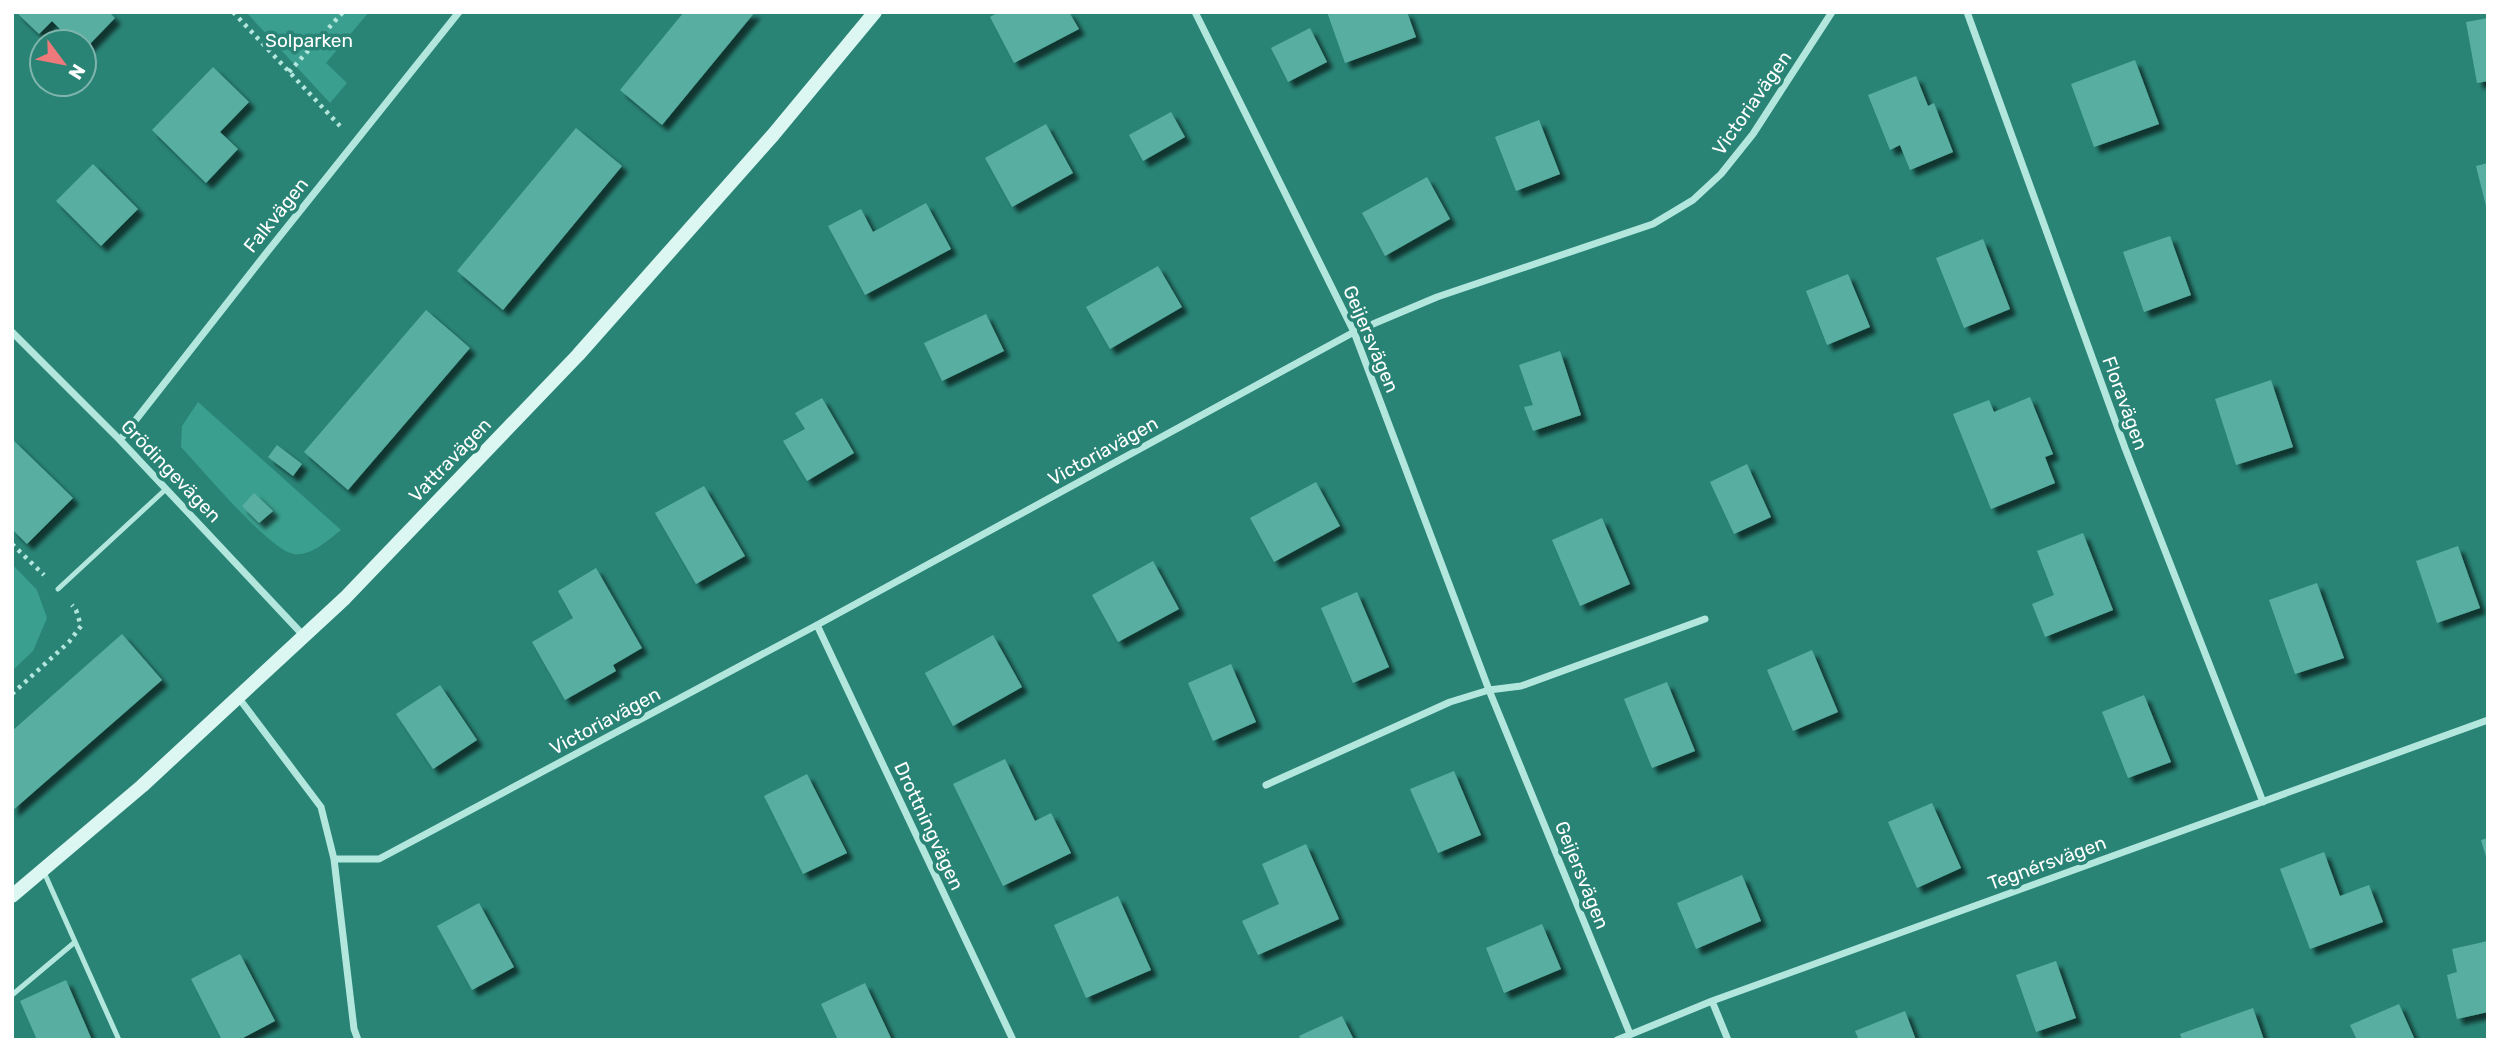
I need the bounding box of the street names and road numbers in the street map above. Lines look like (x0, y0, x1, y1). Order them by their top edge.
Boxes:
street label: Victoriavägen (1708, 46, 1796, 160)
street label: Falkvägen (239, 173, 313, 257)
street label: Geijersvägen (1338, 282, 1404, 396)
street label: Floravägen (2097, 353, 2153, 453)
street label: Victoriavägen (1044, 411, 1162, 491)
street label: Vattravägen (404, 413, 496, 507)
street label: Grödingevägen (116, 415, 226, 527)
street label: Victoriavägen (546, 682, 664, 760)
street label: Drottningvägen (889, 758, 969, 894)
street label: Geijersvägen (1550, 818, 1614, 932)
street label: Tegnérsvägen (1985, 831, 2109, 895)

